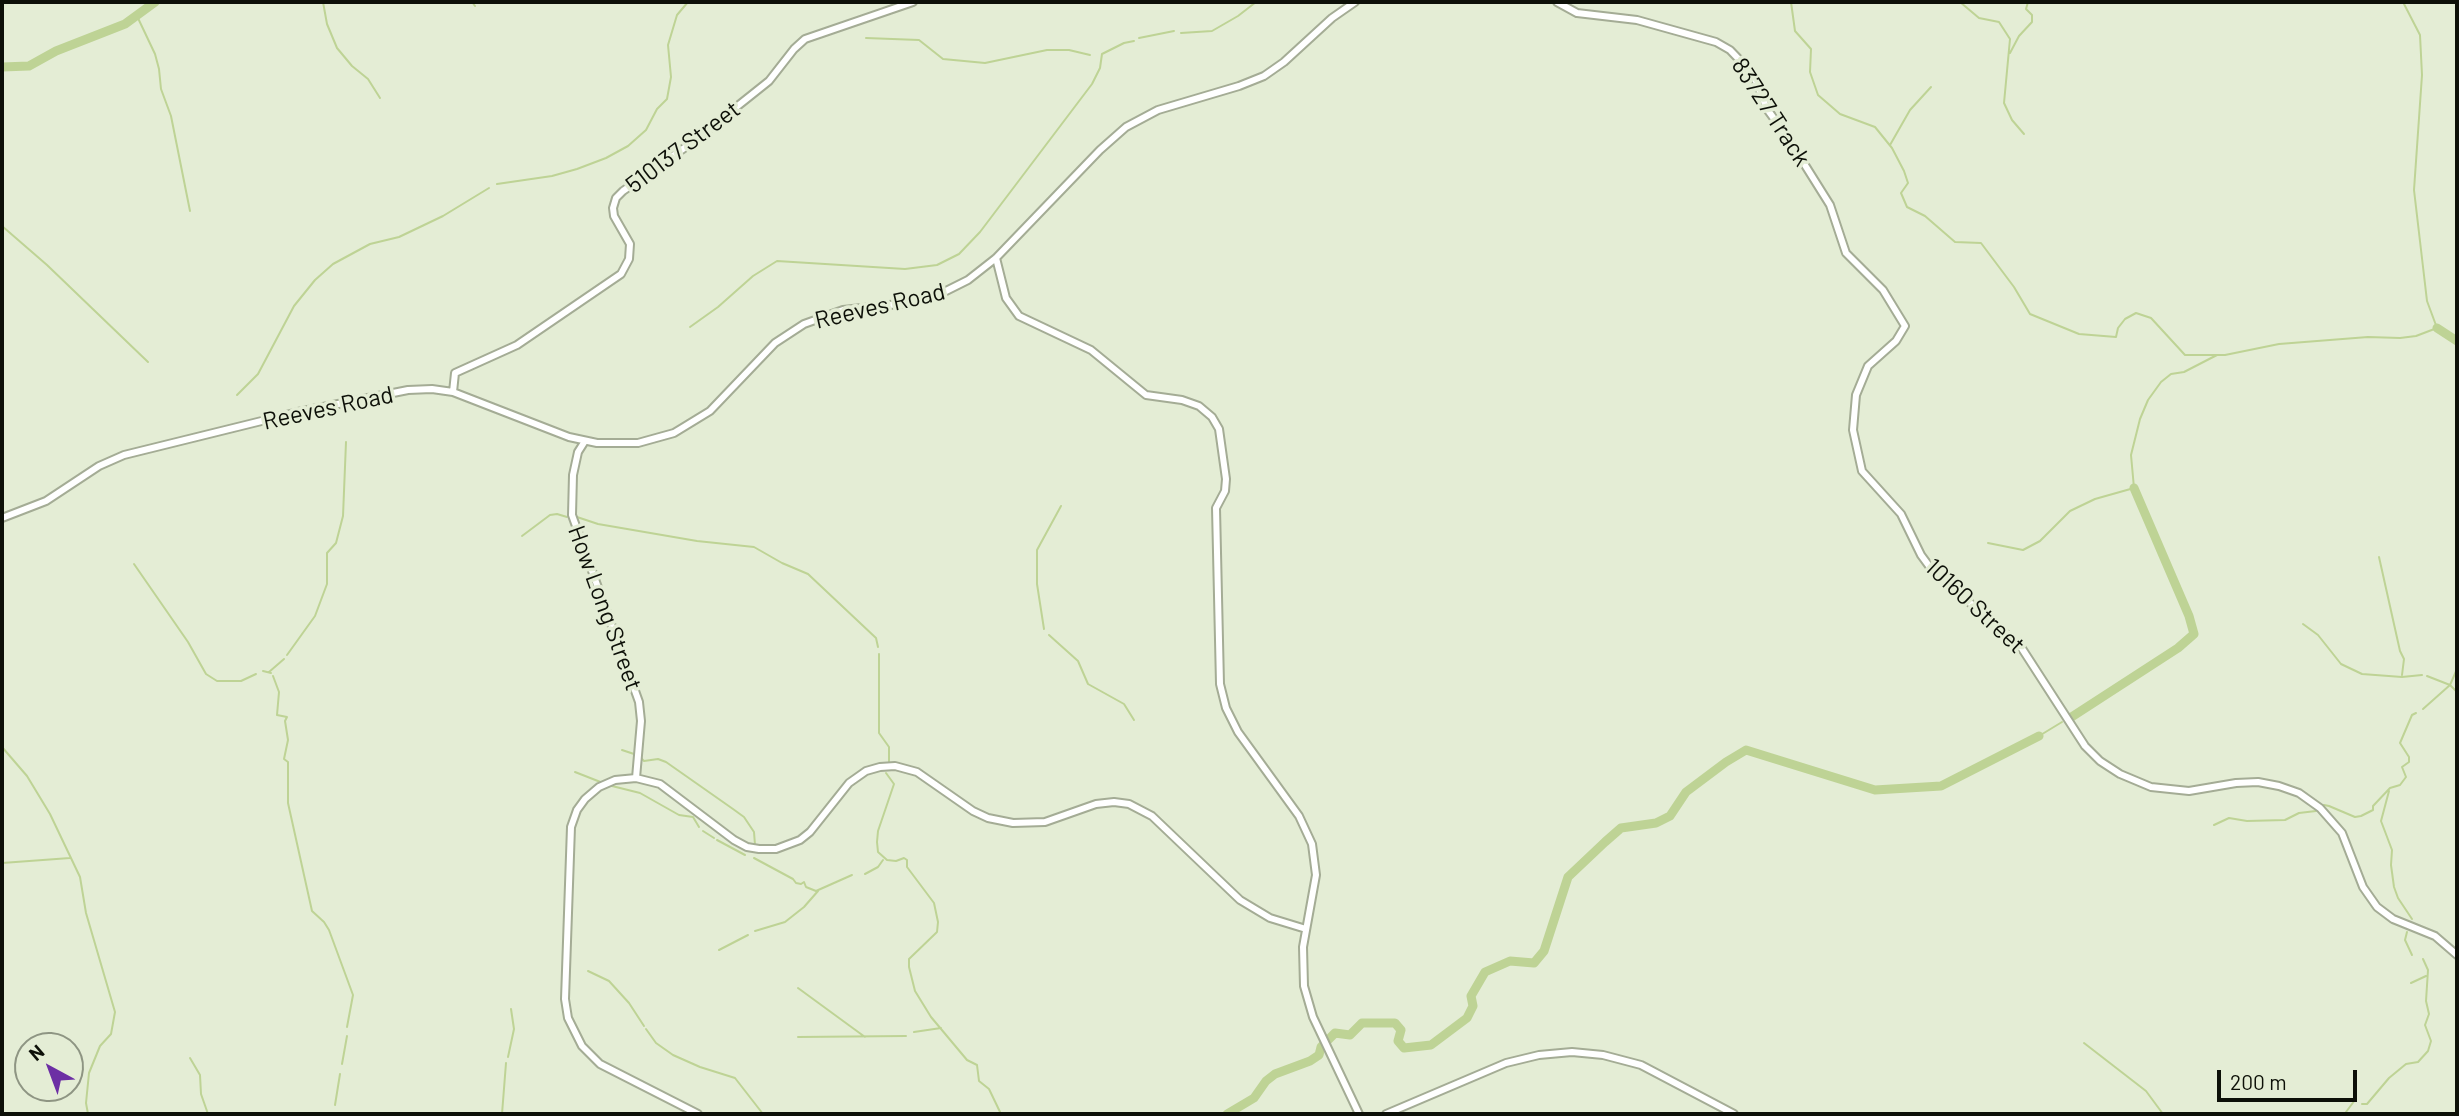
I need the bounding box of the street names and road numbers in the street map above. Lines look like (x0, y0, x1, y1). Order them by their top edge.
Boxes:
street label: 83727 Track (1725, 53, 1817, 171)
street label: 510137 Street (620, 95, 746, 199)
street label: Reeves Road (812, 277, 948, 335)
street label: Reeves Road (260, 380, 396, 436)
street label: How Long Street (562, 522, 648, 694)
street label: 10160 Street (1919, 553, 2031, 659)

